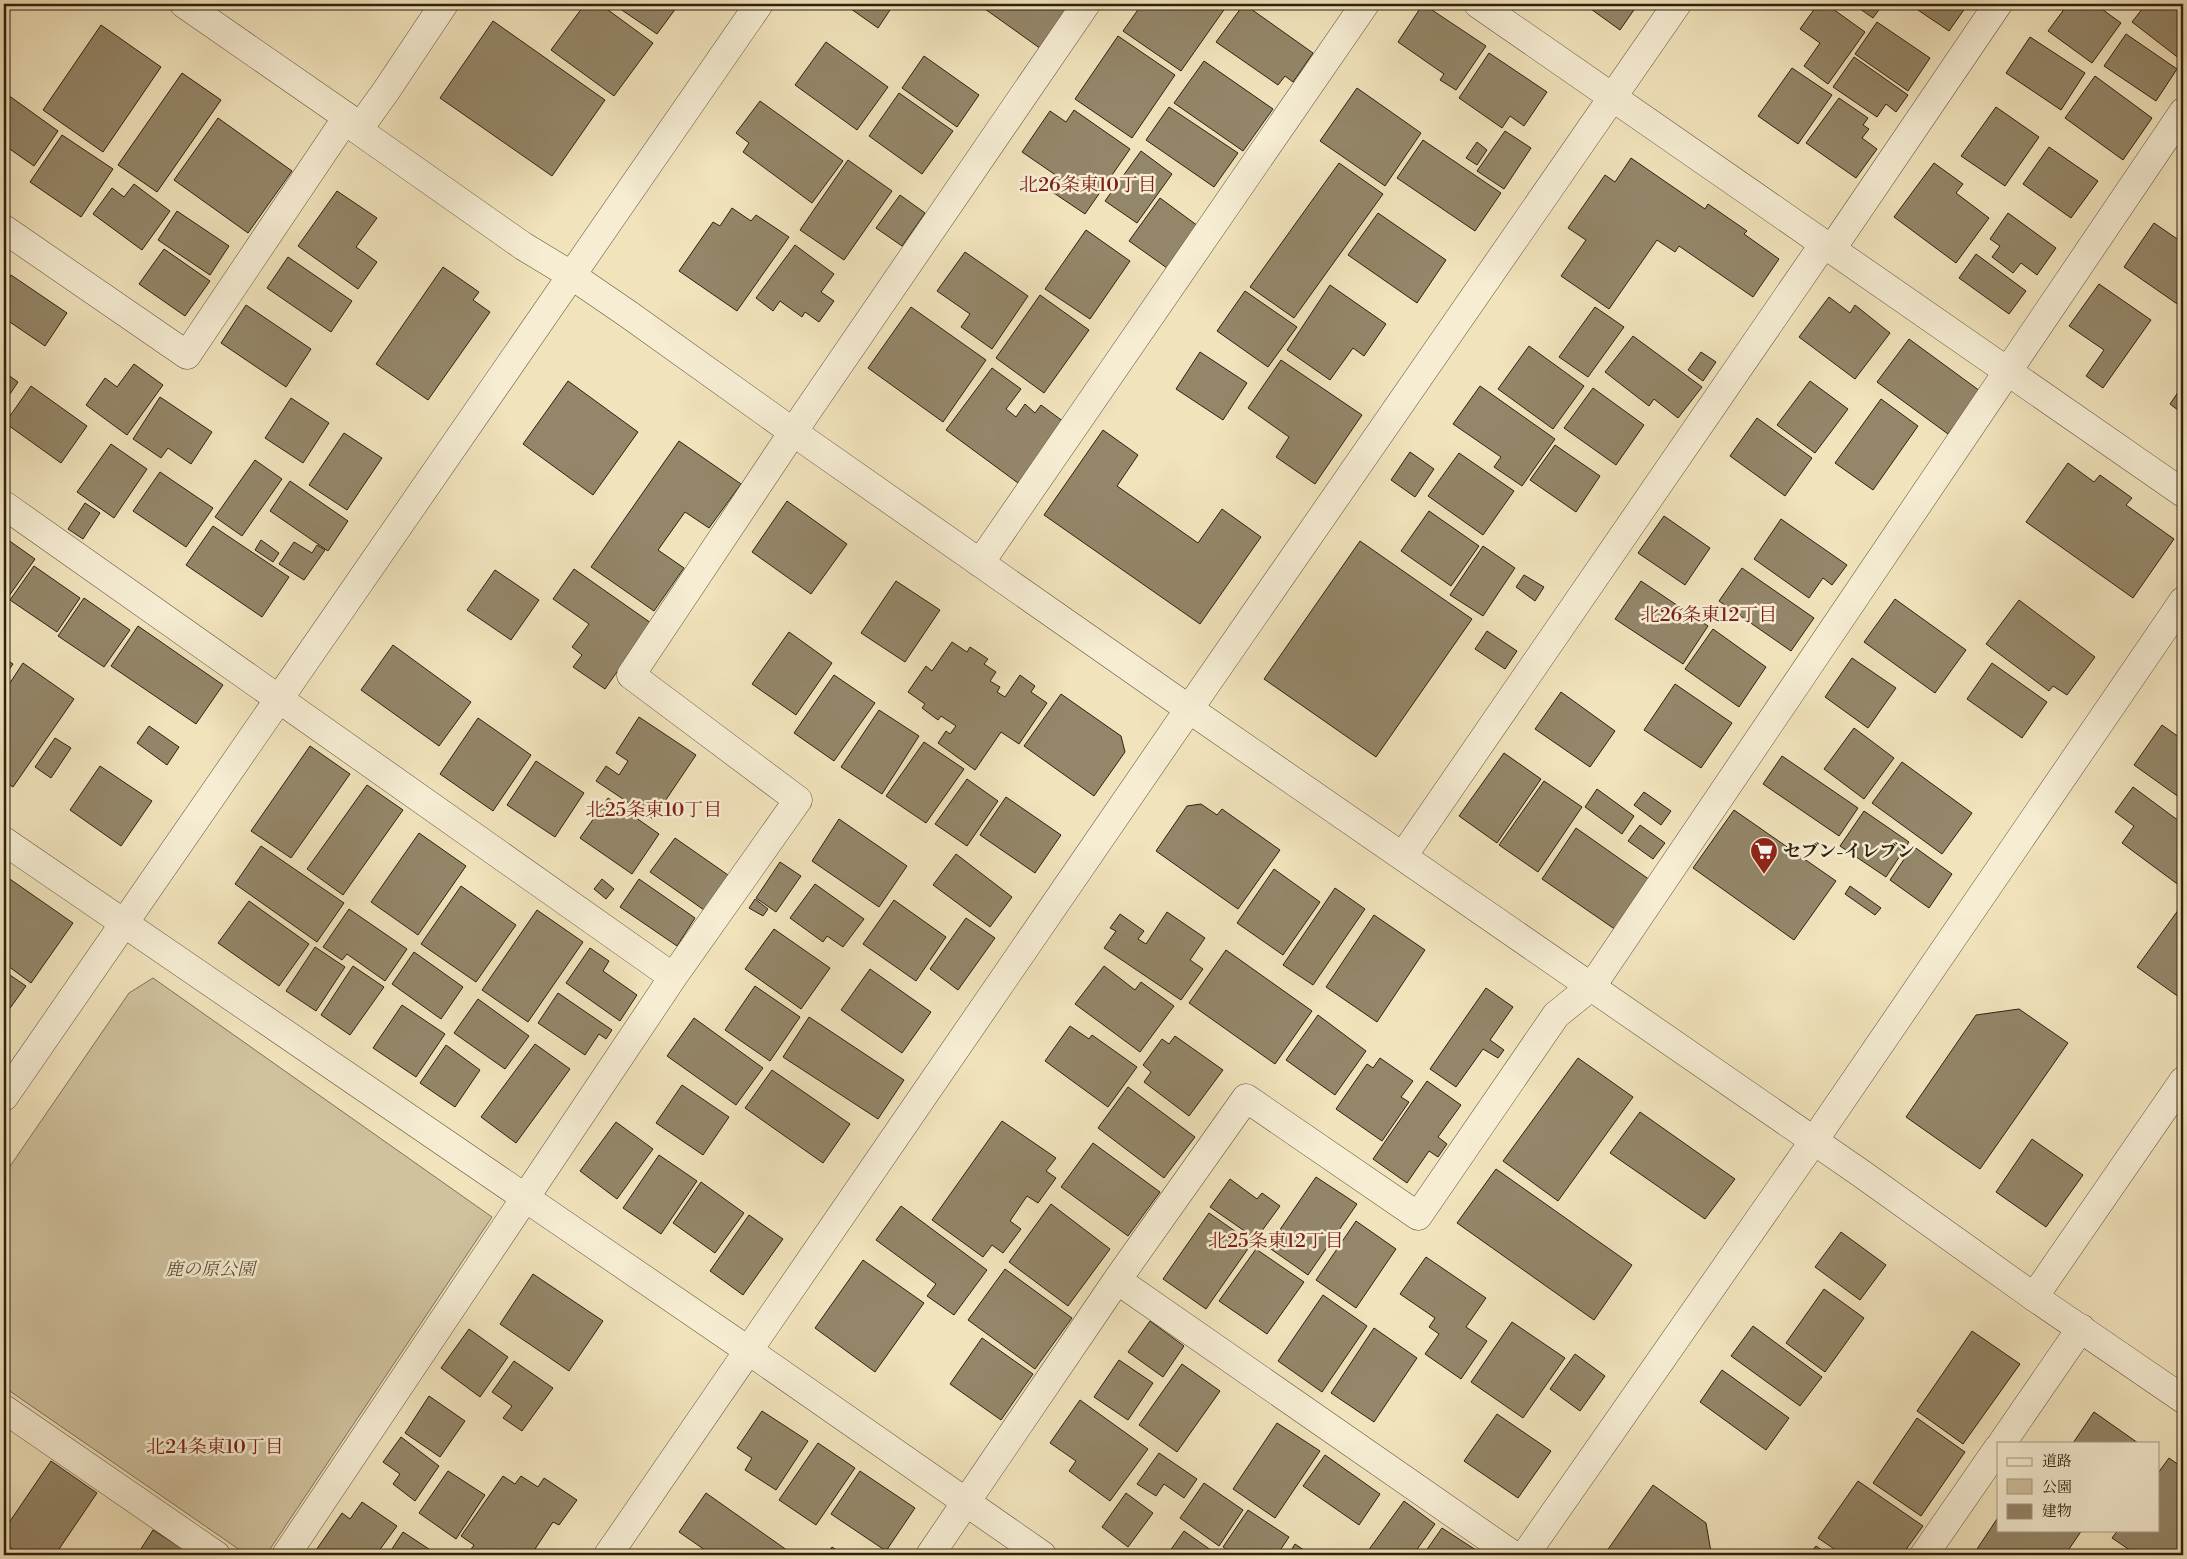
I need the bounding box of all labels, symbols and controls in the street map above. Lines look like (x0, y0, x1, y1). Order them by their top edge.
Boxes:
district label: 北26条東10丁目 (1019, 173, 1157, 197)
district label: 北26条東12丁目 (1641, 603, 1777, 627)
district label: 北25条東10丁目 (586, 798, 722, 822)
supermarket icon: セブン-イレブン (1749, 836, 1779, 875)
place label: セブン-イレブン (1783, 840, 1915, 863)
district label: 北25条東12丁目 (1208, 1229, 1344, 1253)
park label: 鹿の原公園 (165, 1258, 258, 1281)
district label: 北24条東10丁目 (146, 1435, 284, 1459)
legend (1997, 1442, 2160, 1532)
text: 道路 (2042, 1452, 2072, 1471)
text: 公園 (2042, 1478, 2072, 1497)
text: 建物 (2042, 1502, 2072, 1521)

